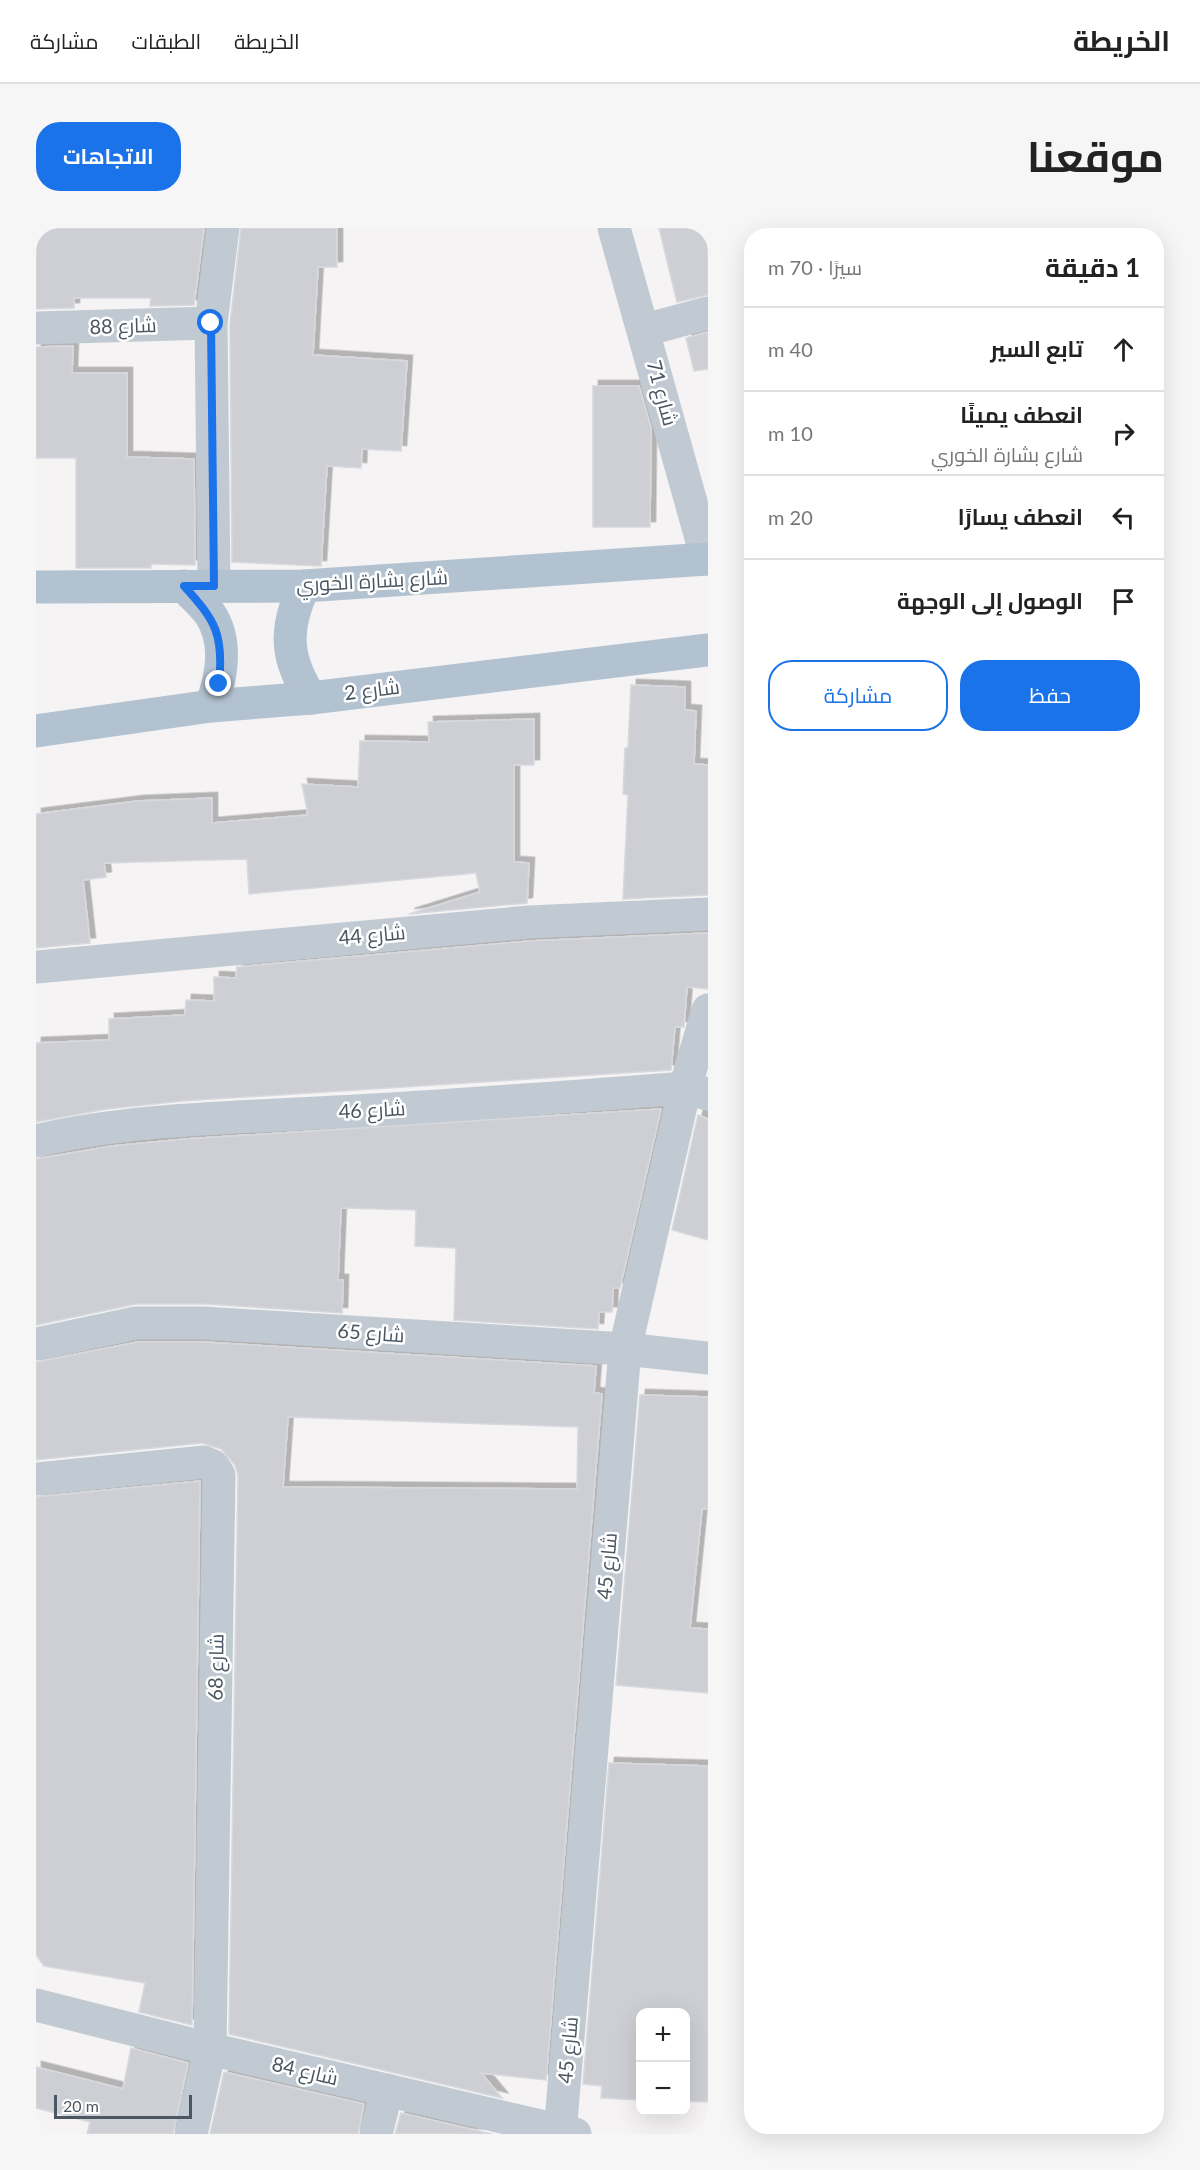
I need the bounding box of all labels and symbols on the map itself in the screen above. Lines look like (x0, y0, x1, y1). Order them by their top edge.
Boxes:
route start (197, 309, 223, 335)
street label: شارع 88 (89, 312, 157, 341)
street label: شارع 71 (640, 357, 683, 429)
street label: شارع بشارة الخوري (295, 564, 449, 601)
route end (205, 670, 231, 696)
street label: شارع 2 (343, 674, 401, 707)
street label: شارع 44 (337, 919, 407, 952)
street label: شارع 46 (338, 1095, 406, 1126)
street label: شارع 65 (337, 1318, 405, 1349)
street label: شارع 45 (591, 1531, 624, 1601)
street label: شارع 68 (202, 1633, 231, 1701)
street label: شارع 45 (552, 2015, 585, 2085)
street label: شارع 84 (269, 2051, 341, 2092)
scale bar (54, 2092, 192, 2120)

